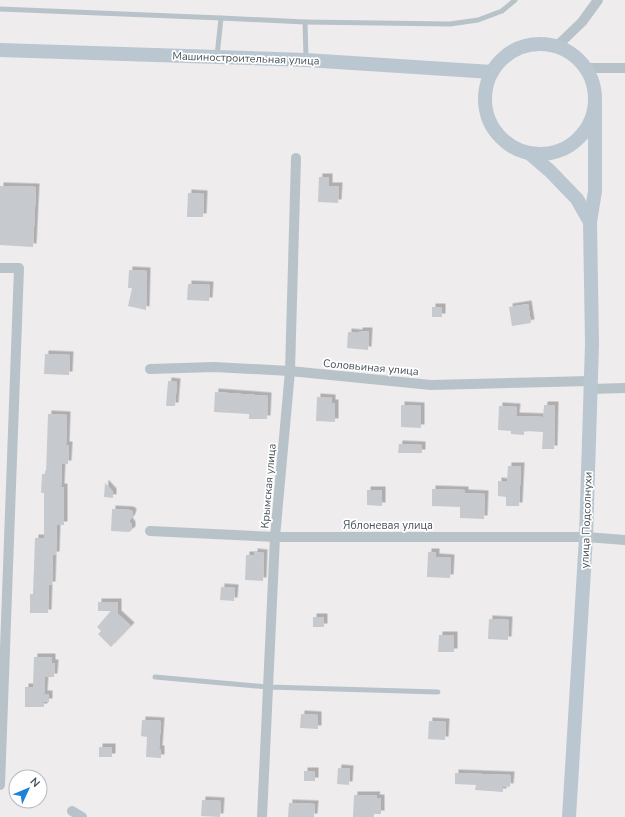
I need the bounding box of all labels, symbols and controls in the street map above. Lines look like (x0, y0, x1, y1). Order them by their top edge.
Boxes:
street label: Машиностроительная улица (172, 48, 320, 69)
street label: Соловьиная улица (322, 356, 420, 379)
street label: Крымская улица (257, 443, 280, 529)
street label: улица Подсолнухи (577, 471, 596, 569)
street label: Яблоневая улица (343, 518, 433, 533)
north arrow (8, 769, 48, 809)
text: N (27, 774, 43, 791)

